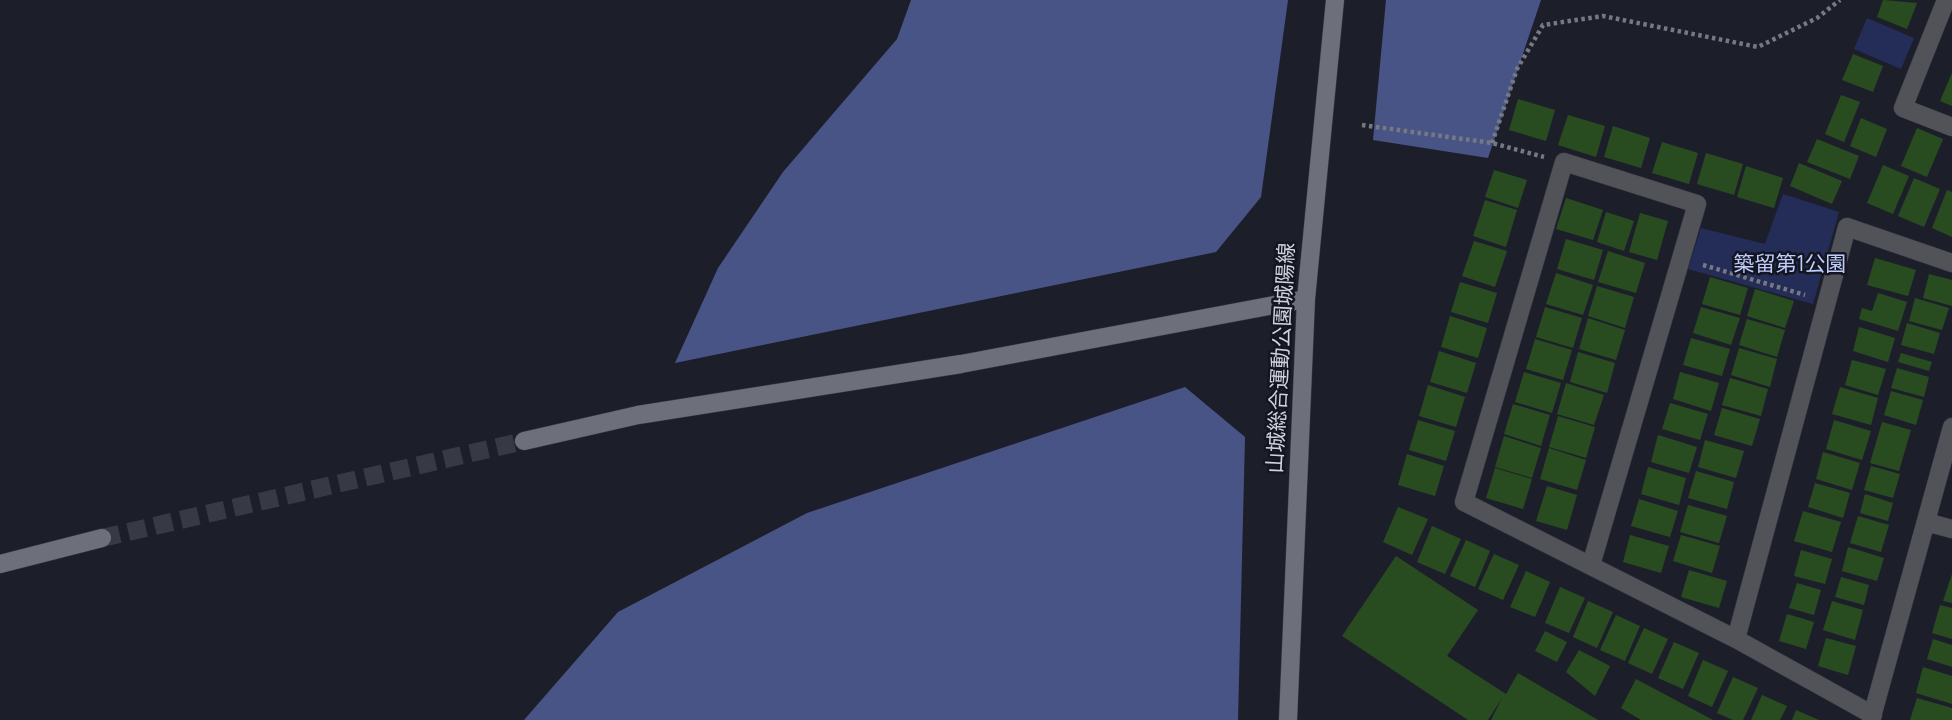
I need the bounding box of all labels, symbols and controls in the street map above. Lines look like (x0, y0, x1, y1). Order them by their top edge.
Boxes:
street label: 山城総合運動公園城陽線 (1263, 242, 1301, 474)
park label: 築留第1公園 (1733, 252, 1847, 278)

